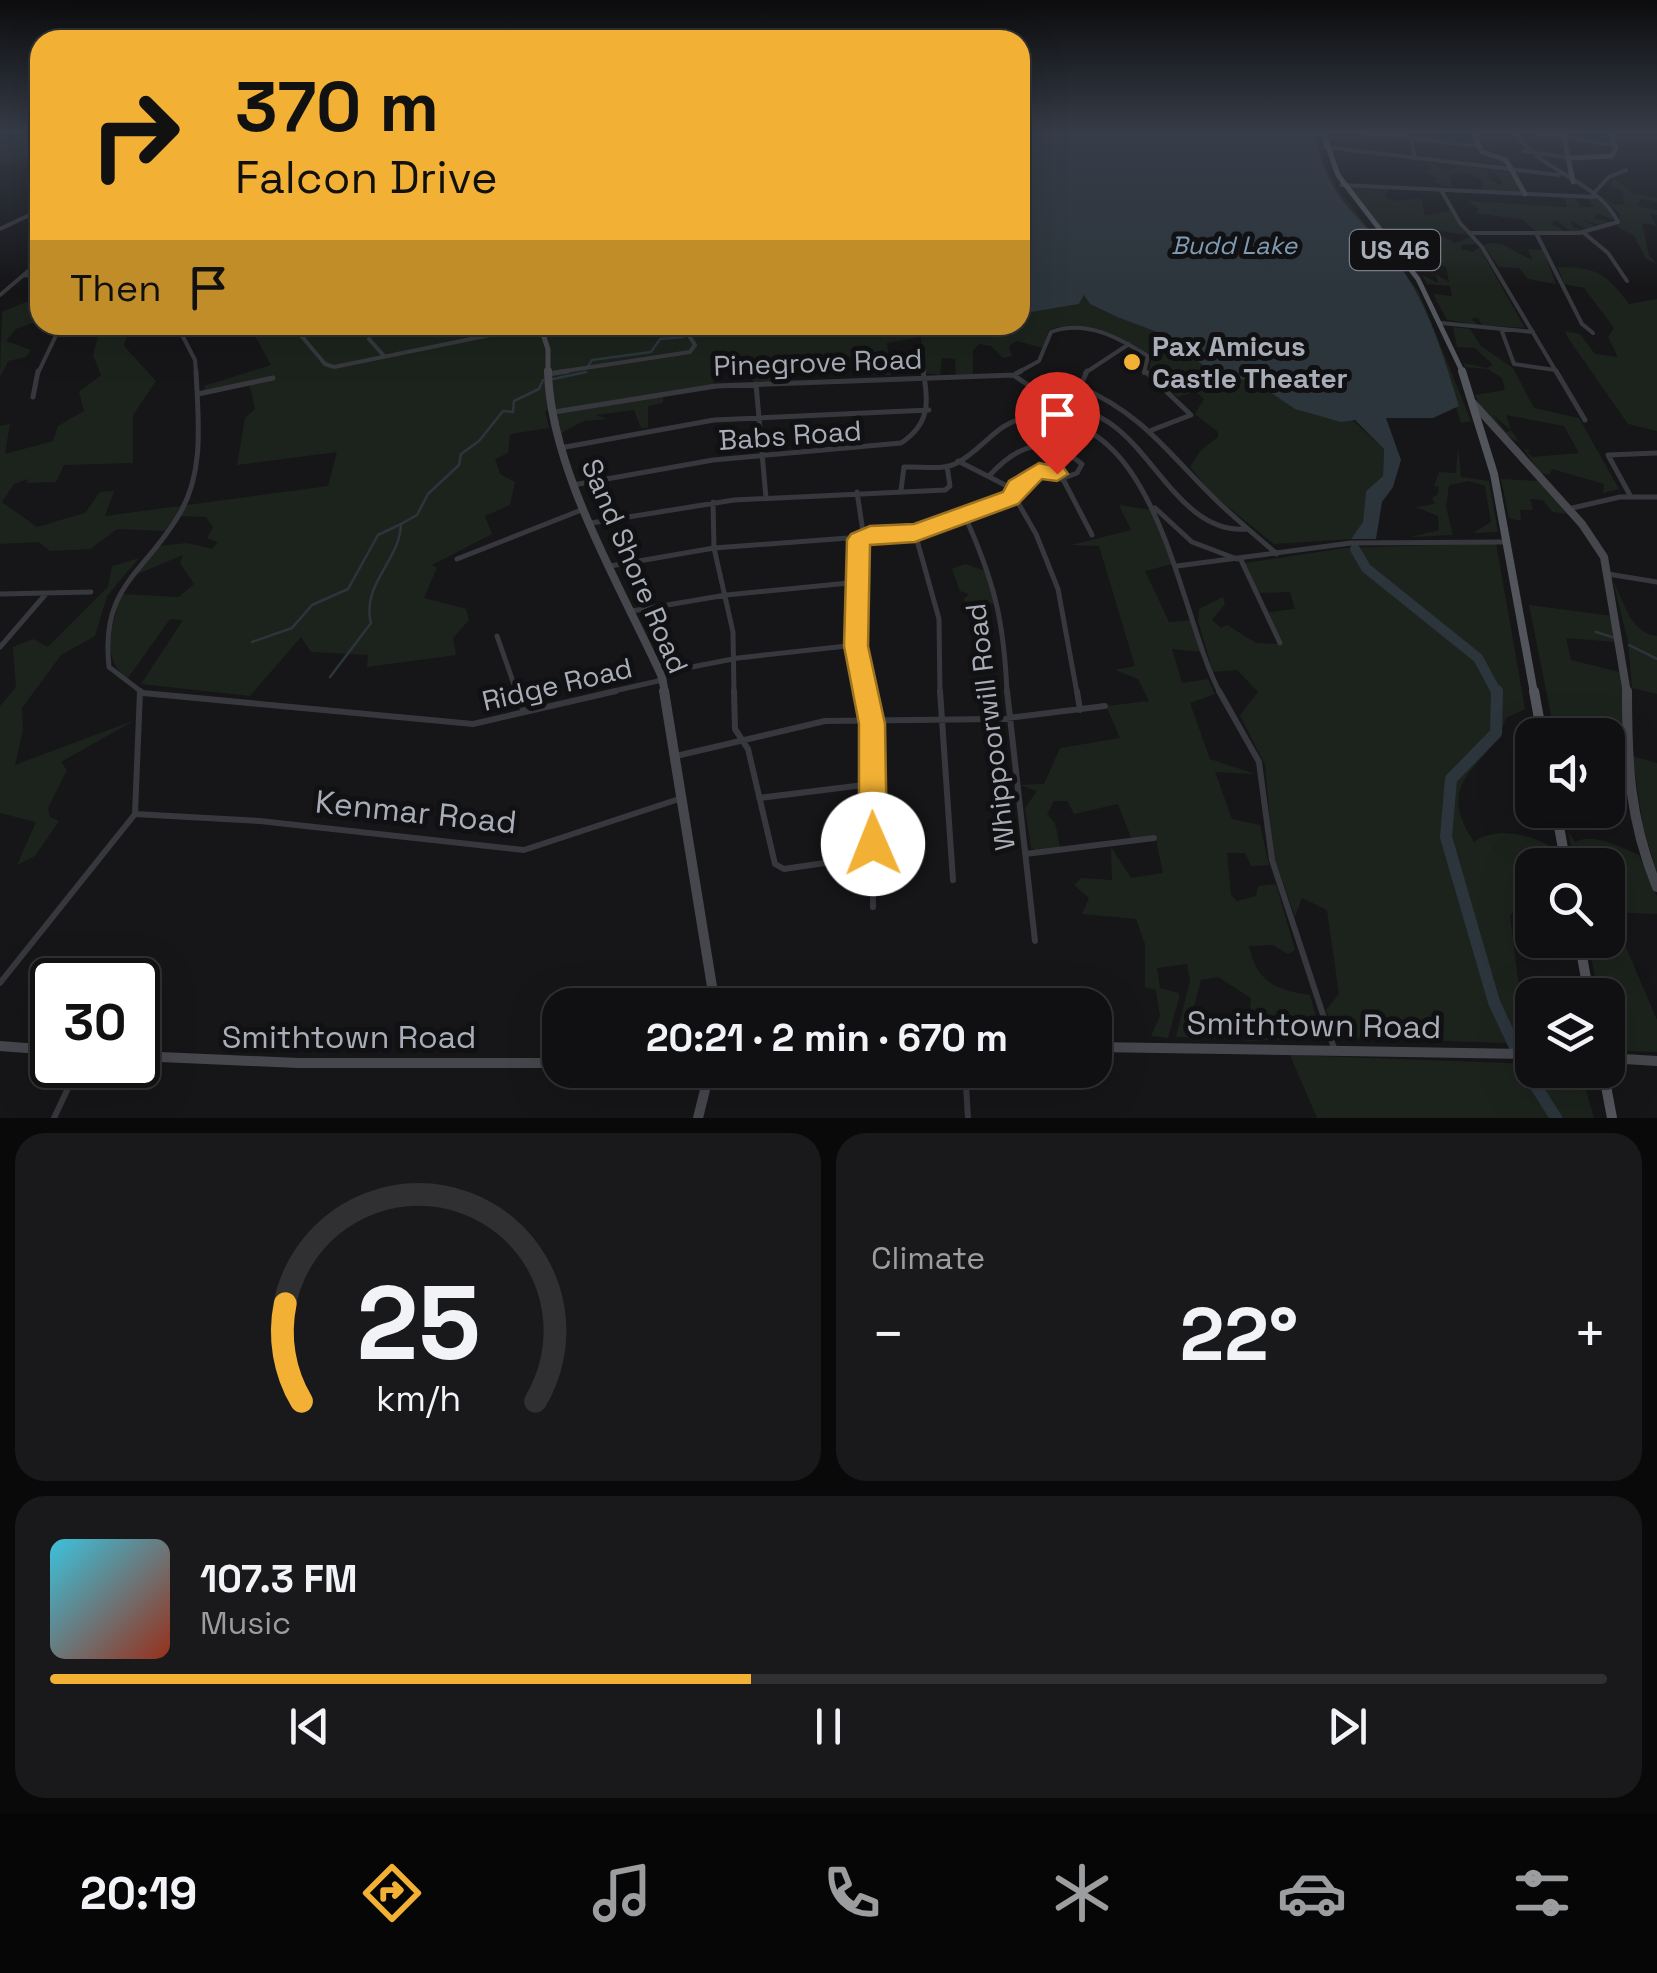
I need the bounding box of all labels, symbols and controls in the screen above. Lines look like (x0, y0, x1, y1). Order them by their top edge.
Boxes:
text: 370 m (235, 62, 439, 151)
icon: right (70, 70, 200, 200)
text: Falcon Drive (235, 149, 498, 206)
water label: Budd Lake (1171, 229, 1298, 261)
road number: US 46 (1350, 230, 1440, 270)
icon: arrive (181, 260, 236, 315)
text: Then (70, 264, 161, 312)
place label: Pax Amicus Castle Theater (1152, 328, 1348, 396)
street label: Pinegrove Road (713, 340, 923, 384)
marker: Pax Amicus Castle Theater (1121, 351, 1143, 373)
pin (1015, 372, 1100, 475)
icon: arrive (1030, 387, 1085, 442)
street label: Babs Road (717, 412, 863, 458)
street label: Sand Shore Road (574, 453, 696, 679)
street label: Whippoorwill Road (957, 601, 1023, 853)
street label: Ridge Road (478, 649, 636, 719)
map controls (1515, 718, 1625, 1088)
button: sound (1515, 718, 1625, 828)
street label: Kenmar Road (313, 782, 519, 842)
position arrow (821, 792, 925, 896)
button: search (1515, 848, 1625, 958)
speed limit sign: 30 (30, 958, 160, 1088)
button: layers (1515, 978, 1625, 1088)
street label: Smithtown Road (1186, 1003, 1442, 1047)
text: 20:21 · 2 min · 670 m (646, 1014, 1008, 1062)
street label: Smithtown Road (222, 1017, 476, 1057)
text: Climate (871, 1238, 985, 1278)
text: 25 (356, 1257, 480, 1389)
text: 22° (1180, 1286, 1298, 1382)
text: − (871, 1299, 905, 1369)
text: + (1573, 1299, 1607, 1369)
text: km/h (375, 1376, 461, 1421)
text: 107.3 FM (200, 1555, 357, 1603)
text: Music (200, 1603, 291, 1643)
icon: previous (282, 1699, 337, 1754)
icon: pause (801, 1699, 856, 1754)
icon: next (1320, 1699, 1375, 1754)
icon: directions (357, 1858, 427, 1928)
icon: music (587, 1858, 657, 1928)
icon: phone (817, 1858, 887, 1928)
icon: climate (1047, 1858, 1117, 1928)
icon: car (1277, 1858, 1347, 1928)
icon: filters (1507, 1858, 1577, 1928)
text: 20:19 (80, 1865, 197, 1922)

